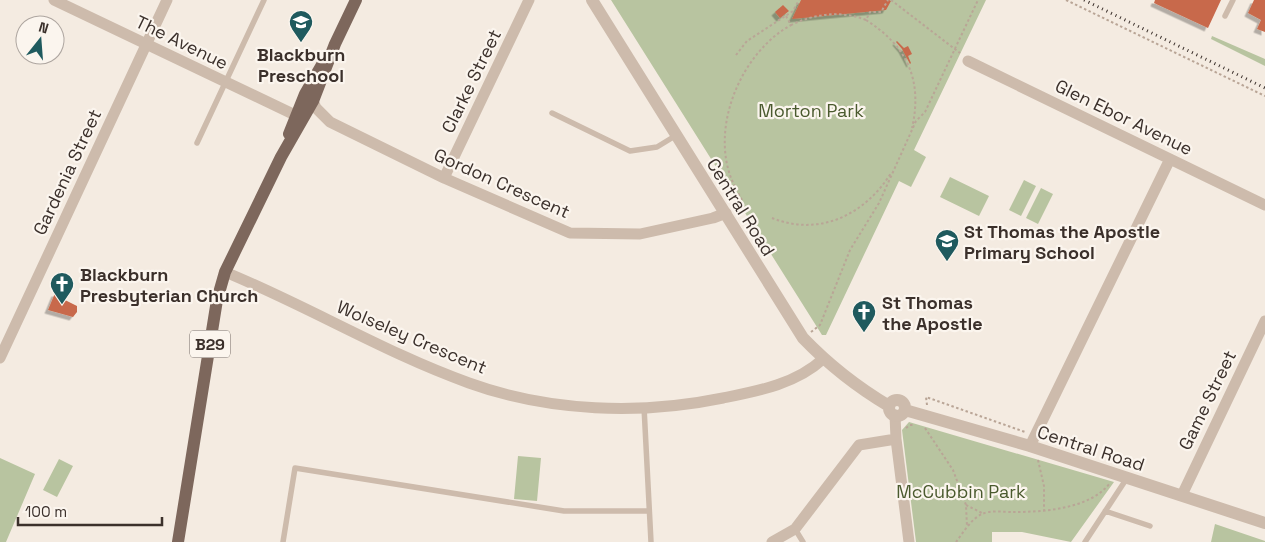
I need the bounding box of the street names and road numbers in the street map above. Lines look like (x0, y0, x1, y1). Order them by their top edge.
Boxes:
street label: The Avenue (132, 10, 232, 74)
street label: Clarke Street (436, 25, 506, 137)
street label: Glen Ebor Avenue (1051, 74, 1197, 160)
street label: Gardenia Street (28, 105, 106, 239)
street label: Gordon Crescent (430, 143, 574, 223)
street label: Central Road (702, 154, 780, 260)
street label: Wolseley Crescent (334, 295, 490, 379)
road number: B29 (190, 330, 230, 358)
street label: Game Street (1173, 346, 1241, 454)
street label: Central Road (1035, 420, 1147, 476)

